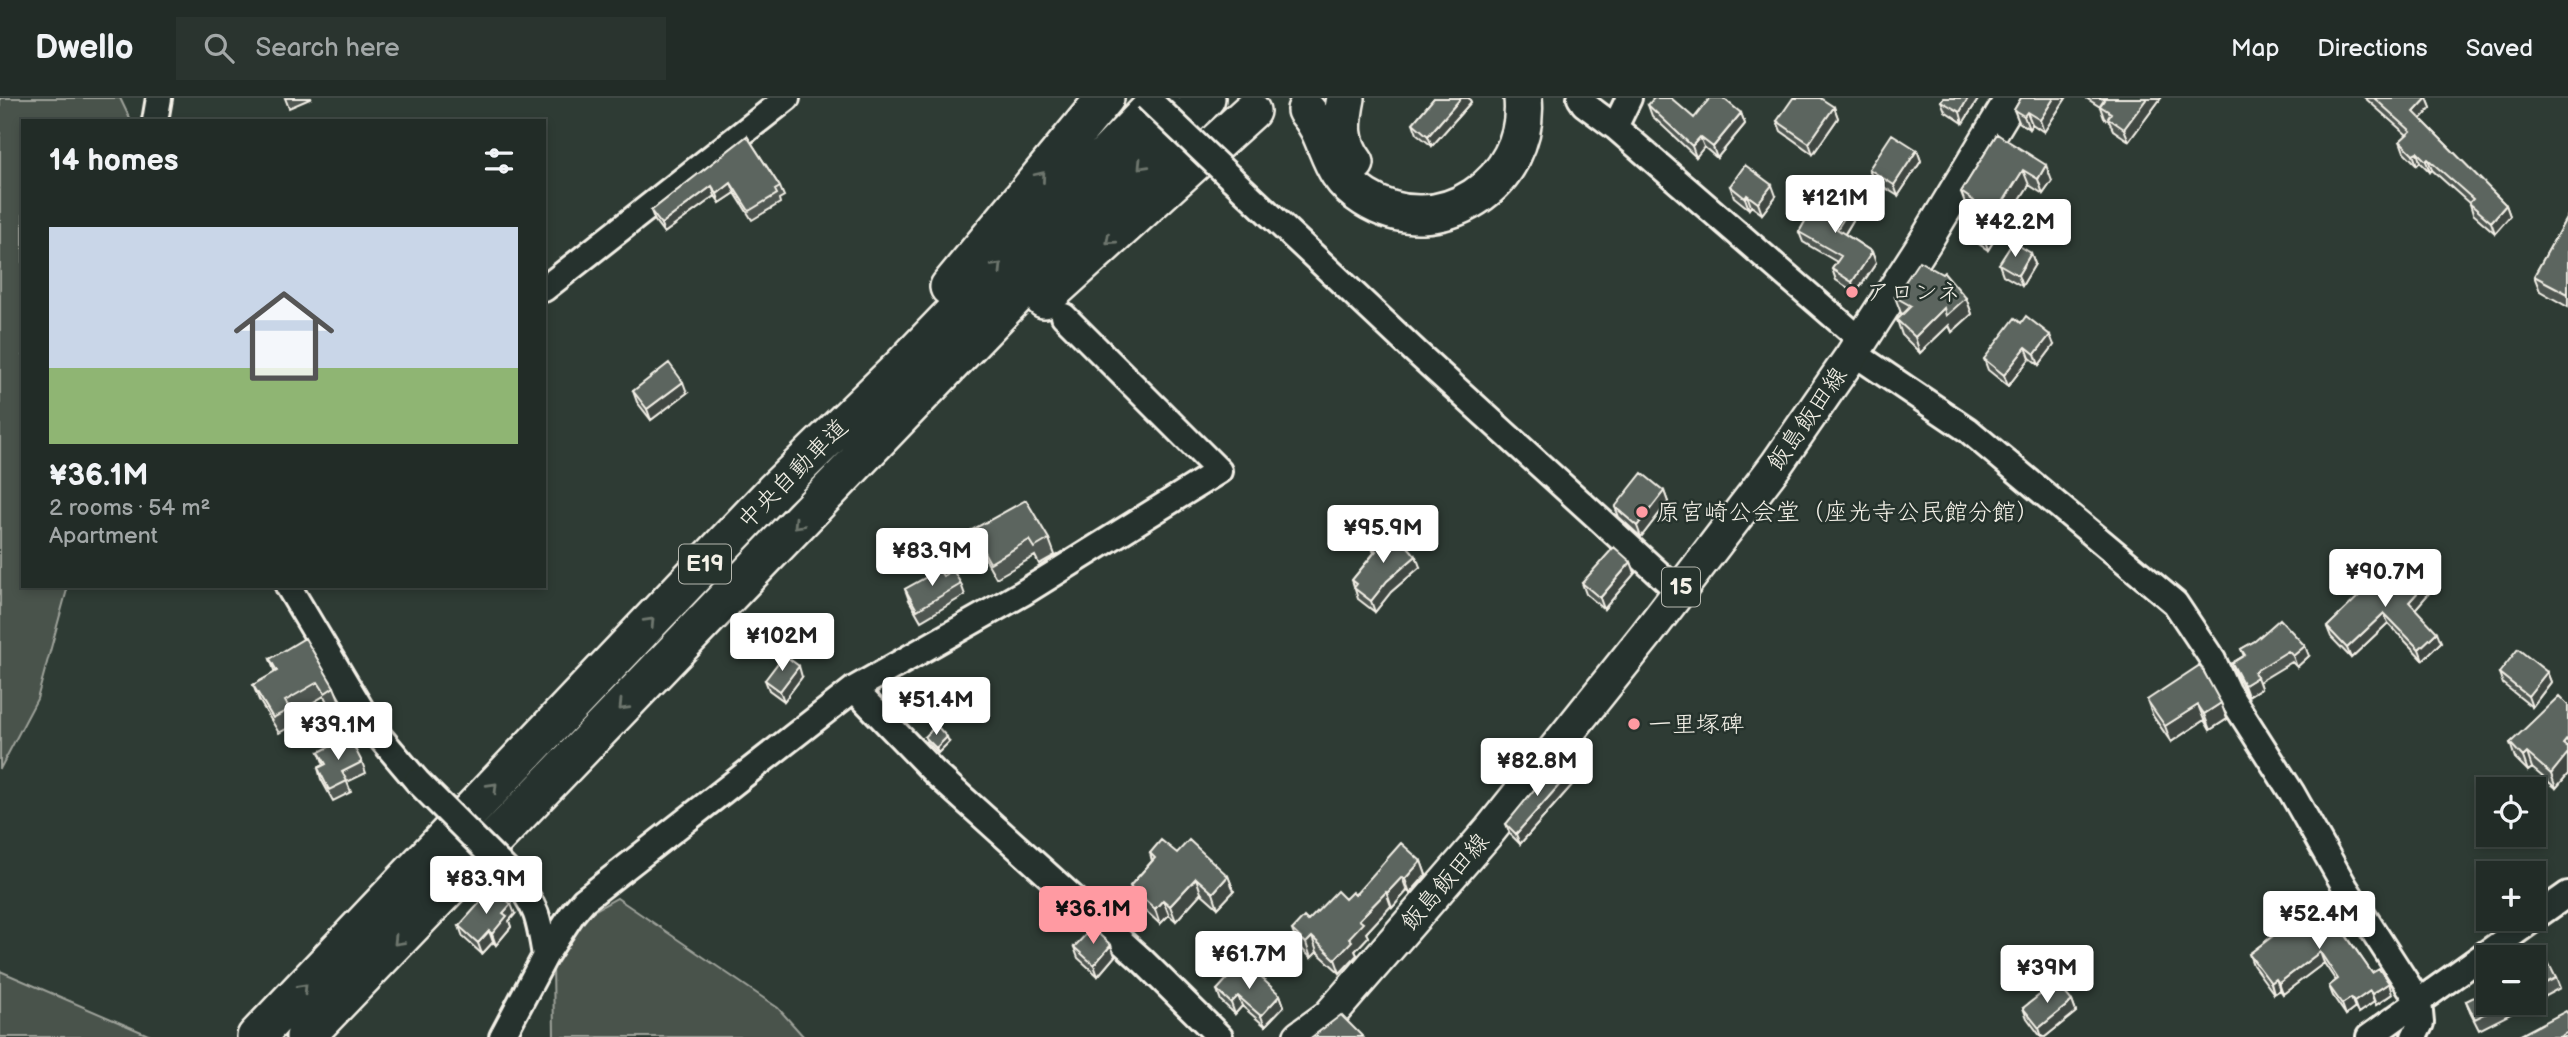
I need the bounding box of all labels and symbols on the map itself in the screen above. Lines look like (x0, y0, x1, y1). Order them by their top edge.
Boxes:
one-way arrow (1137, 157, 1150, 170)
one-way arrow (1032, 171, 1045, 183)
pin: ¥121M (1786, 176, 1884, 235)
pin: ¥42.2M (1958, 200, 2072, 259)
one-way arrow (1105, 232, 1118, 244)
one-way arrow (989, 263, 1002, 276)
place label: アロンネ (1866, 278, 1961, 307)
marker: アロンネ (1844, 284, 1860, 300)
street label: 飯島飯田線 (1761, 362, 1853, 476)
street label: 中央自動車道 (732, 413, 854, 535)
place label: 原宮崎公会堂（座光寺公民館分館） (1656, 498, 2040, 527)
marker: 原宮崎公会堂（座光寺公民館分館） (1634, 504, 1650, 520)
pin: ¥95.9M (1326, 505, 1440, 565)
one-way arrow (793, 515, 806, 528)
pin: ¥83.9M (875, 528, 989, 588)
road number: E19 (679, 544, 731, 584)
pin: ¥90.7M (2328, 550, 2442, 609)
road number: 15 (1662, 568, 1700, 607)
pin: ¥102M (733, 614, 831, 673)
one-way arrow (641, 617, 654, 630)
pin: ¥51.4M (879, 678, 993, 737)
one-way arrow (619, 697, 632, 710)
pin: ¥39.1M (281, 702, 395, 762)
place label: 一里塚碑 (1648, 710, 1744, 739)
marker: 一里塚碑 (1626, 716, 1642, 732)
pin: ¥82.8M (1480, 738, 1594, 798)
one-way arrow (485, 782, 498, 795)
street label: 飯島飯田線 (1395, 827, 1495, 937)
pin: ¥83.9M (429, 856, 543, 916)
pin: ¥36.1M (1036, 886, 1150, 946)
pin: ¥52.4M (2262, 892, 2376, 951)
one-way arrow (394, 932, 406, 945)
pin: ¥61.7M (1192, 932, 1306, 991)
pin: ¥39M (2006, 946, 2088, 1005)
one-way arrow (294, 983, 307, 996)

